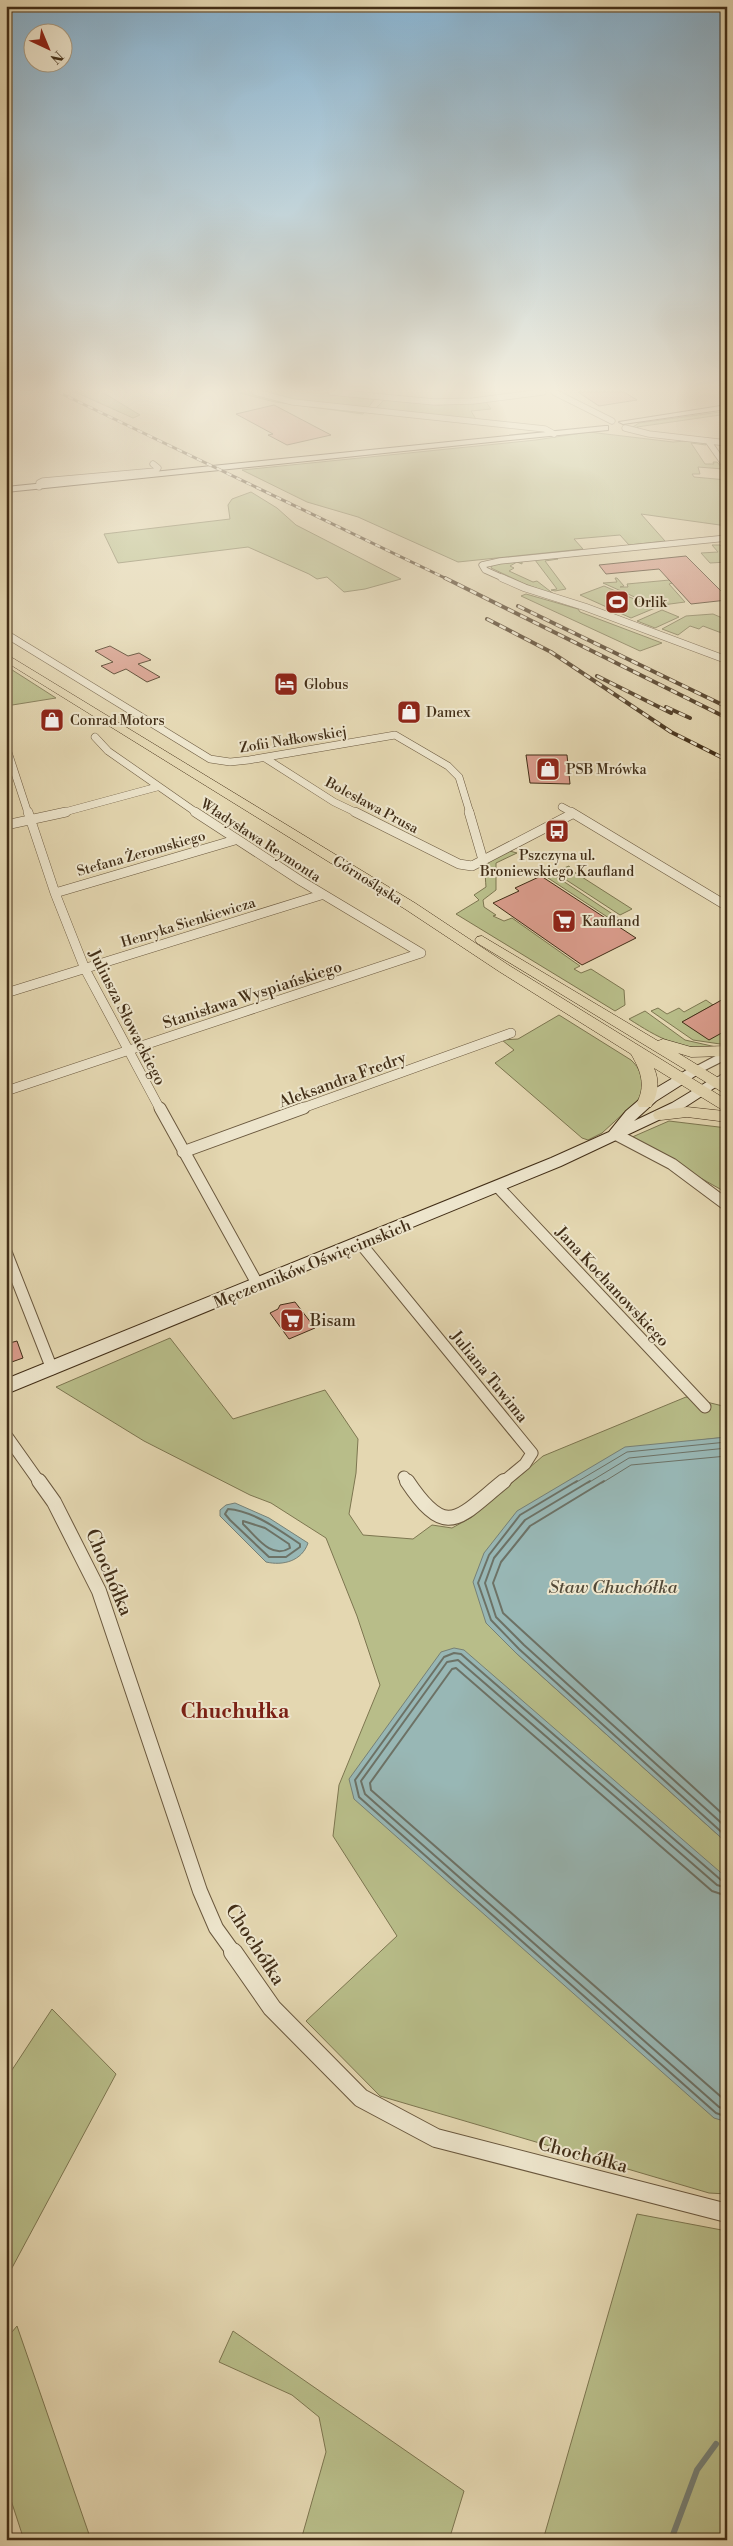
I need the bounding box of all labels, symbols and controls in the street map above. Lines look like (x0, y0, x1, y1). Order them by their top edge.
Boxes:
north arrow (22, 22, 72, 72)
text: N (46, 46, 67, 67)
sports icon: Orlik (604, 589, 630, 615)
place label: Orlik (634, 594, 668, 612)
hotel icon: Globus (273, 671, 299, 697)
place label: Globus (304, 676, 348, 694)
shop icon: Damex (396, 699, 422, 725)
place label: Damex (426, 704, 471, 722)
shop icon: Conrad Motors (39, 707, 65, 733)
place label: Conrad Motors (70, 712, 165, 730)
street label: Zofii Nałkowskiej (238, 723, 348, 757)
shop icon: PSB Mrówka (535, 756, 561, 782)
place label: PSB Mrówka (566, 761, 648, 779)
street label: Bolesława Prusa (321, 773, 422, 838)
street label: Władysława Reymonta (196, 795, 325, 887)
bus stop icon: Pszczyna ul. Broniewskiego Kaufland (544, 818, 570, 844)
street label: Stefana Żeromskiego (74, 825, 208, 881)
place label: Pszczyna ul. Broniewskiego Kaufland (479, 847, 634, 881)
street label: Górnośląska (329, 852, 407, 910)
street label: Henryka Sienkiewicza (119, 894, 259, 952)
supermarket icon: Kaufland (551, 908, 577, 934)
place label: Kaufland (582, 913, 640, 931)
street label: Juliusza Słowackiego (84, 945, 170, 1089)
street label: Stanisława Wyspiańskiego (160, 956, 345, 1033)
street label: Aleksandra Fredry (275, 1048, 409, 1113)
street label: Męczenników Oświęcimskich (211, 1215, 414, 1313)
street label: Jana Kochanowskiego (551, 1222, 673, 1351)
supermarket icon: Bisam (279, 1307, 305, 1333)
place label: Bisam (309, 1311, 356, 1331)
street label: Juliana Tuwima (445, 1326, 533, 1427)
street label: Chochółka (80, 1525, 138, 1620)
water label: Staw Chuchółka (548, 1576, 679, 1599)
district label: Chuchułka (181, 1699, 290, 1725)
street label: Chochółka (220, 1899, 291, 1990)
street label: Chochółka (535, 2131, 631, 2179)

